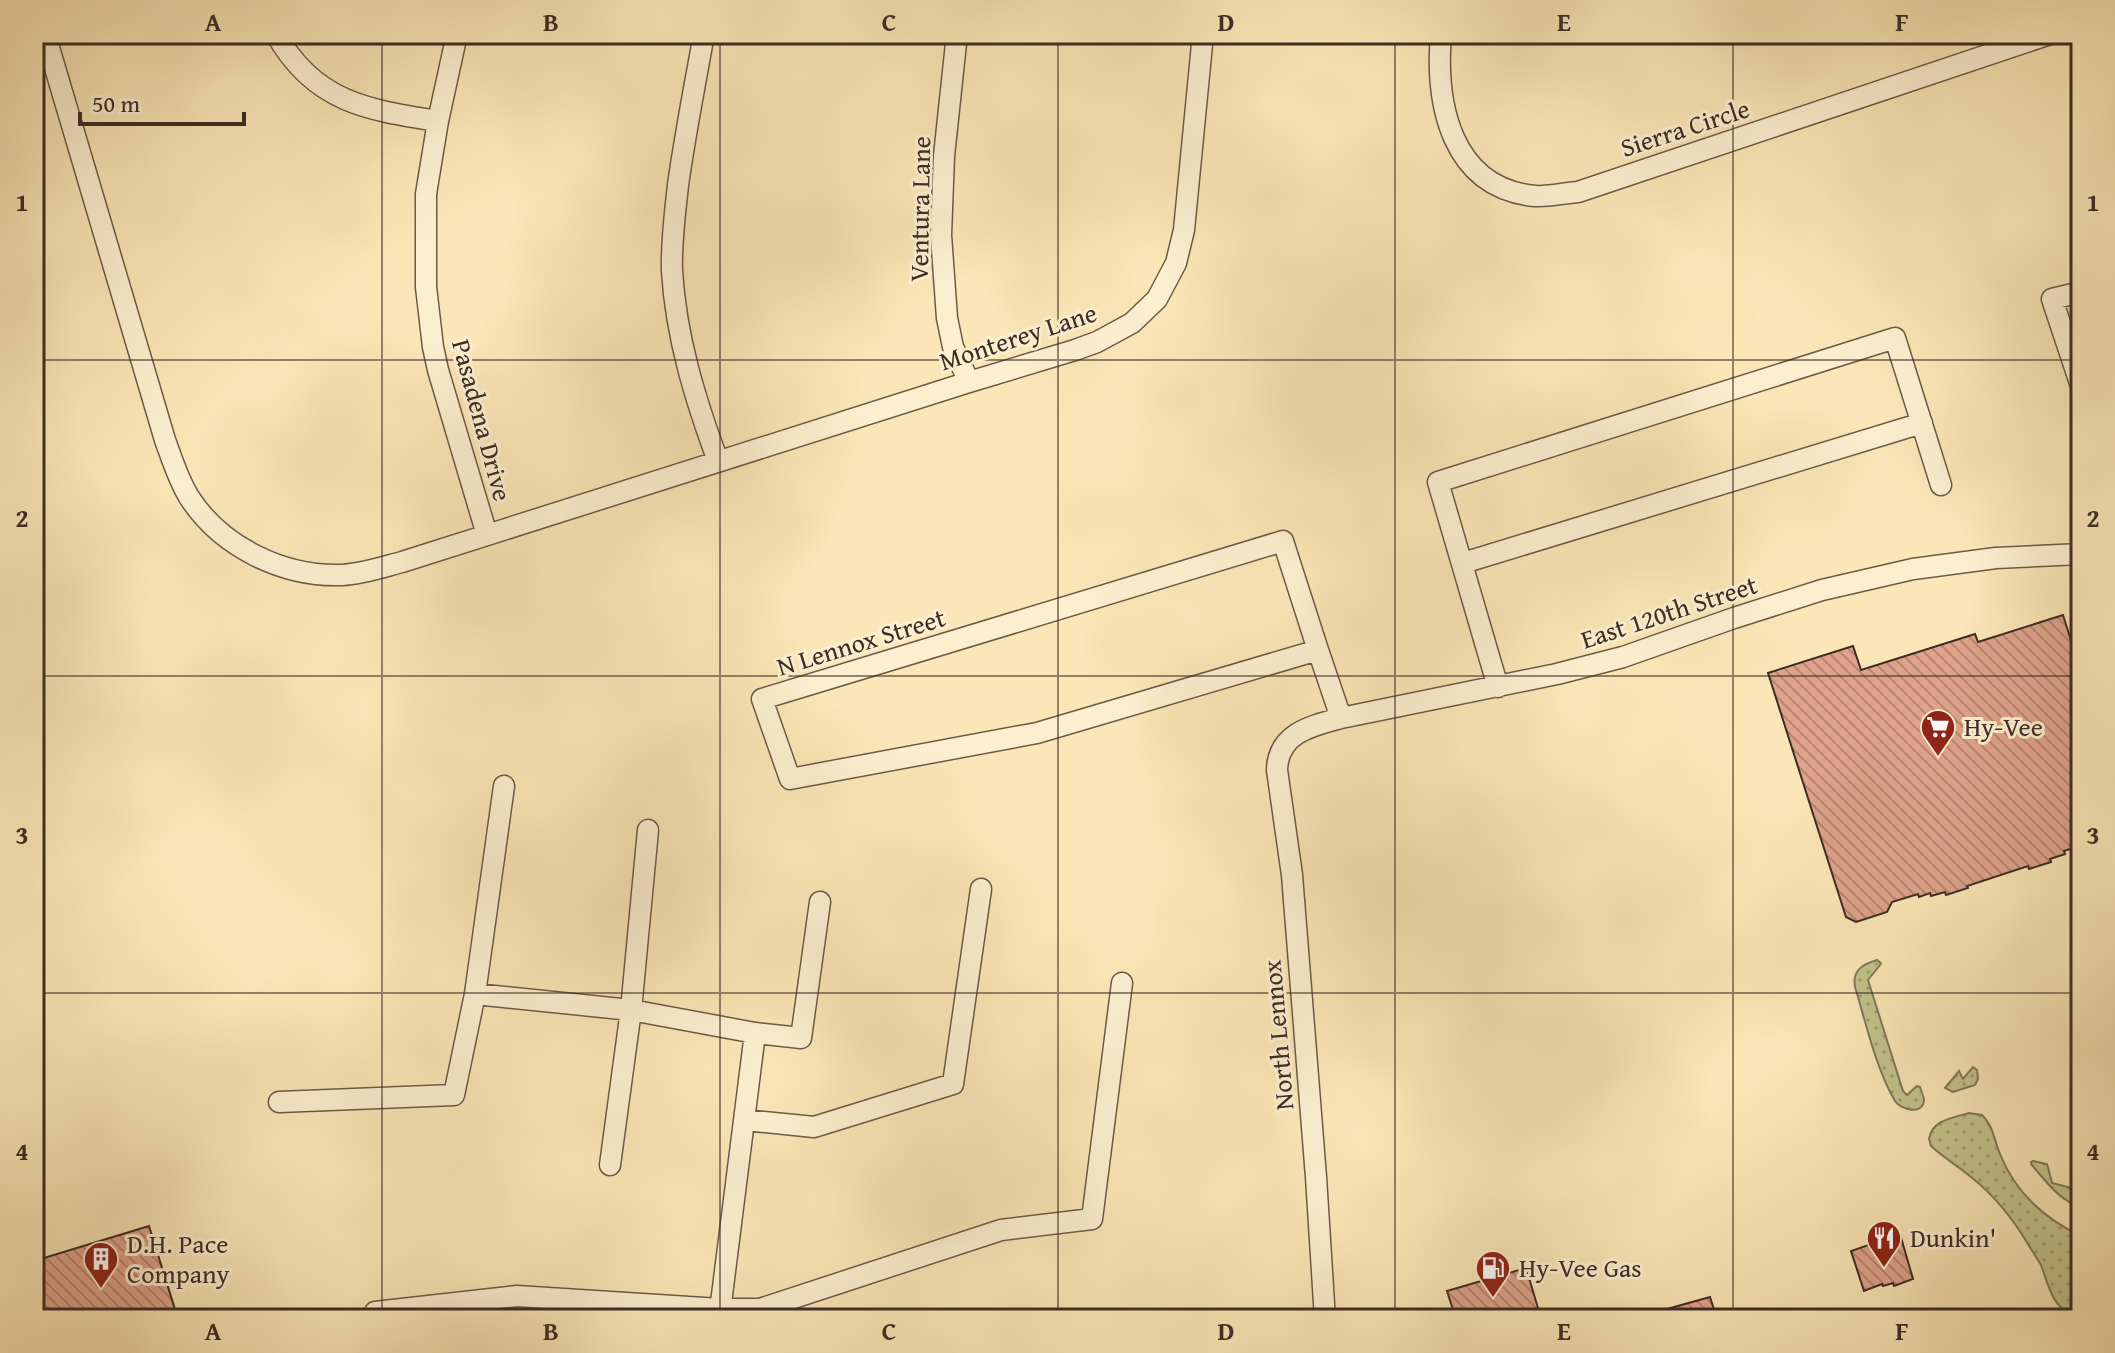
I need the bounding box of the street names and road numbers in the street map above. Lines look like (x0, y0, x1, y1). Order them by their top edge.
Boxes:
street label: Sierra Circle (1615, 88, 1754, 167)
street label: Ventura Lane (899, 136, 940, 282)
street label: Monterey Lane (934, 293, 1102, 380)
street label: Pasadena Drive (442, 335, 523, 505)
street label: East 120th Street (1576, 565, 1762, 658)
street label: N Lennox Street (772, 597, 950, 686)
street label: North Lennox (1251, 958, 1303, 1112)

